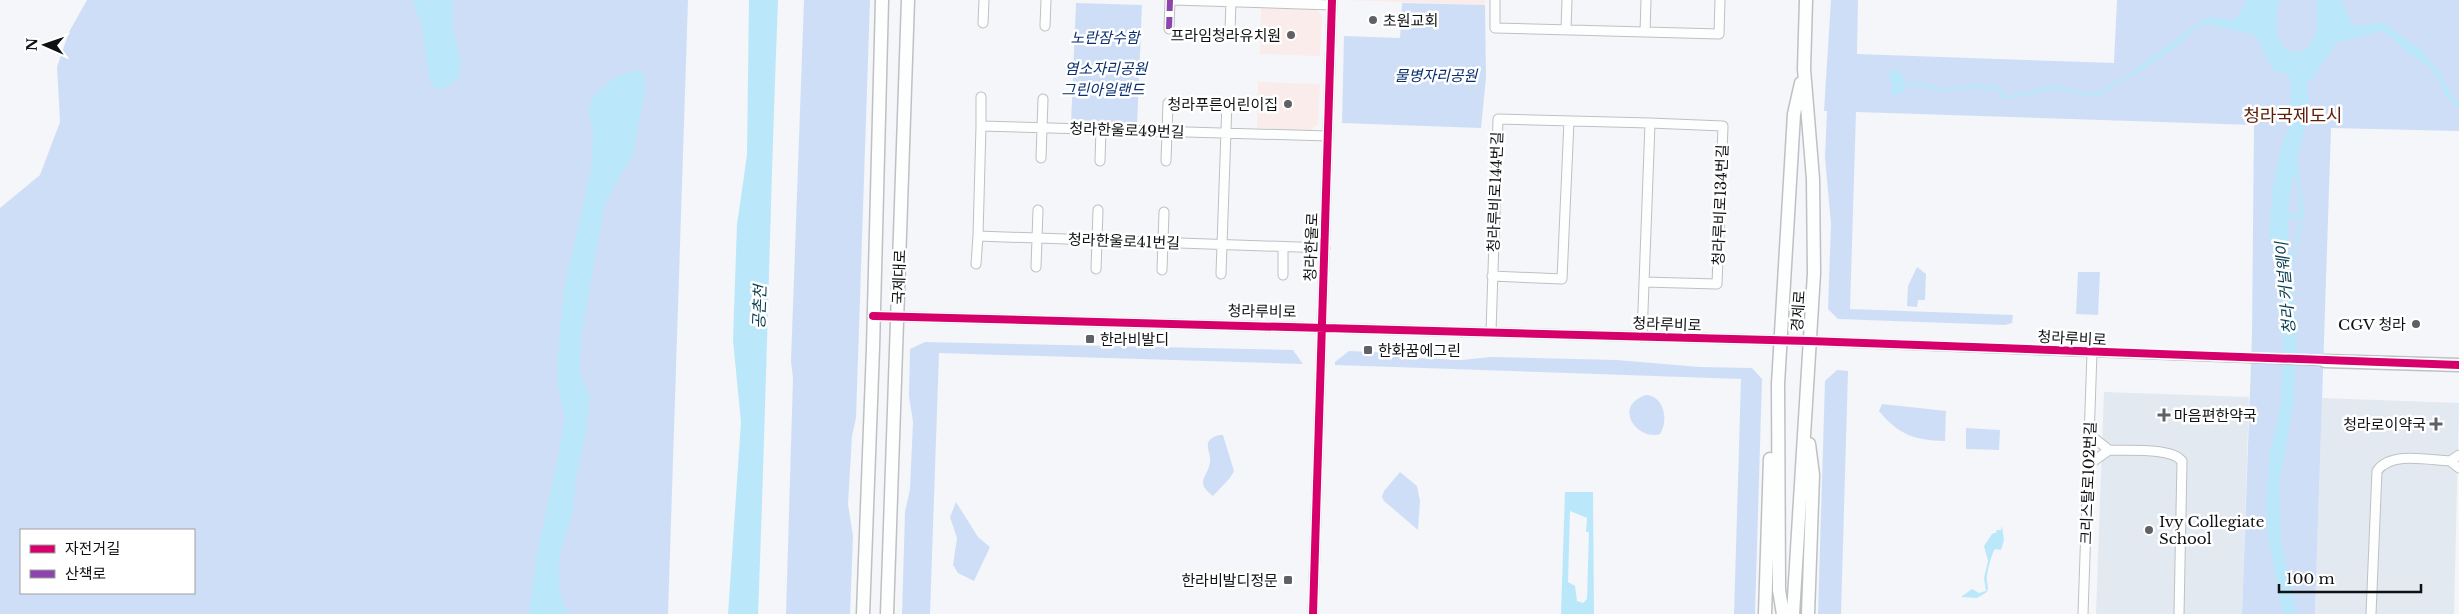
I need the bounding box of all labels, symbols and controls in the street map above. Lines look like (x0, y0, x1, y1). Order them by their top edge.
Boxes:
place label: 초원교회 (1383, 11, 1438, 30)
marker: 초원교회 (1367, 14, 1379, 26)
north arrow (20, 20, 70, 70)
place label: 프라임청라유치원 (1171, 26, 1281, 45)
park label: 노란잠수함 (1070, 28, 1142, 47)
marker: 프라임청라유치원 (1285, 29, 1297, 41)
text: N (23, 38, 41, 51)
park label: 염소자리공원 (1065, 59, 1149, 78)
park label: 물병자리공원 (1395, 66, 1479, 85)
park label: 그린아일랜드 (1062, 80, 1146, 99)
place label: 청라푸른어린이집 (1168, 95, 1278, 114)
marker: 청라푸른어린이집 (1282, 98, 1294, 110)
district label: 청라국제도시 (2243, 105, 2343, 127)
street label: 청라한울로49번길 (1069, 118, 1185, 142)
street label: 청라루비로144번길 (1483, 131, 1507, 253)
street label: 청라루비로134번길 (1708, 144, 1732, 266)
street label: 청라한울로 (1300, 212, 1322, 282)
street label: 청라한울로41번길 (1068, 230, 1180, 252)
water label: 청라 커널웨이 (2271, 240, 2299, 335)
street label: 국제대로 (889, 249, 909, 305)
water label: 공촌천 (748, 282, 770, 329)
street label: 경제로 (1787, 290, 1809, 332)
street label: 청라루비로 (1227, 301, 1297, 321)
street label: 청라루비로 (1632, 313, 1702, 335)
place label: CGV 청라 (2338, 315, 2406, 334)
marker: CGV 청라 (2410, 318, 2422, 330)
street label: 청라루비로 (2037, 327, 2107, 349)
place label: 한라비발디 (1100, 330, 1169, 349)
marker: 한라비발디 (1084, 333, 1096, 345)
place label: 한화꿈에그린 (1378, 341, 1461, 360)
marker: 한화꿈에그린 (1362, 344, 1374, 356)
place label: 마음편한약국 (2174, 406, 2257, 425)
marker: 마음편한약국 (2158, 409, 2170, 421)
place label: 청라로이약국 (2343, 415, 2426, 434)
marker: 청라로이약국 (2430, 418, 2442, 430)
street label: 크리스탈로102번길 (2076, 421, 2100, 545)
place label: Ivy Collegiate School (2159, 512, 2264, 548)
marker: Ivy Collegiate School (2143, 524, 2155, 536)
legend (20, 529, 195, 594)
text: 자전거길 (65, 539, 120, 558)
scale bar (2279, 562, 2422, 594)
text: 산책로 (65, 564, 106, 583)
text: 100 m (2286, 569, 2335, 588)
place label: 한라비발디정문 (1181, 571, 1278, 590)
marker: 한라비발디정문 (1282, 574, 1294, 586)

